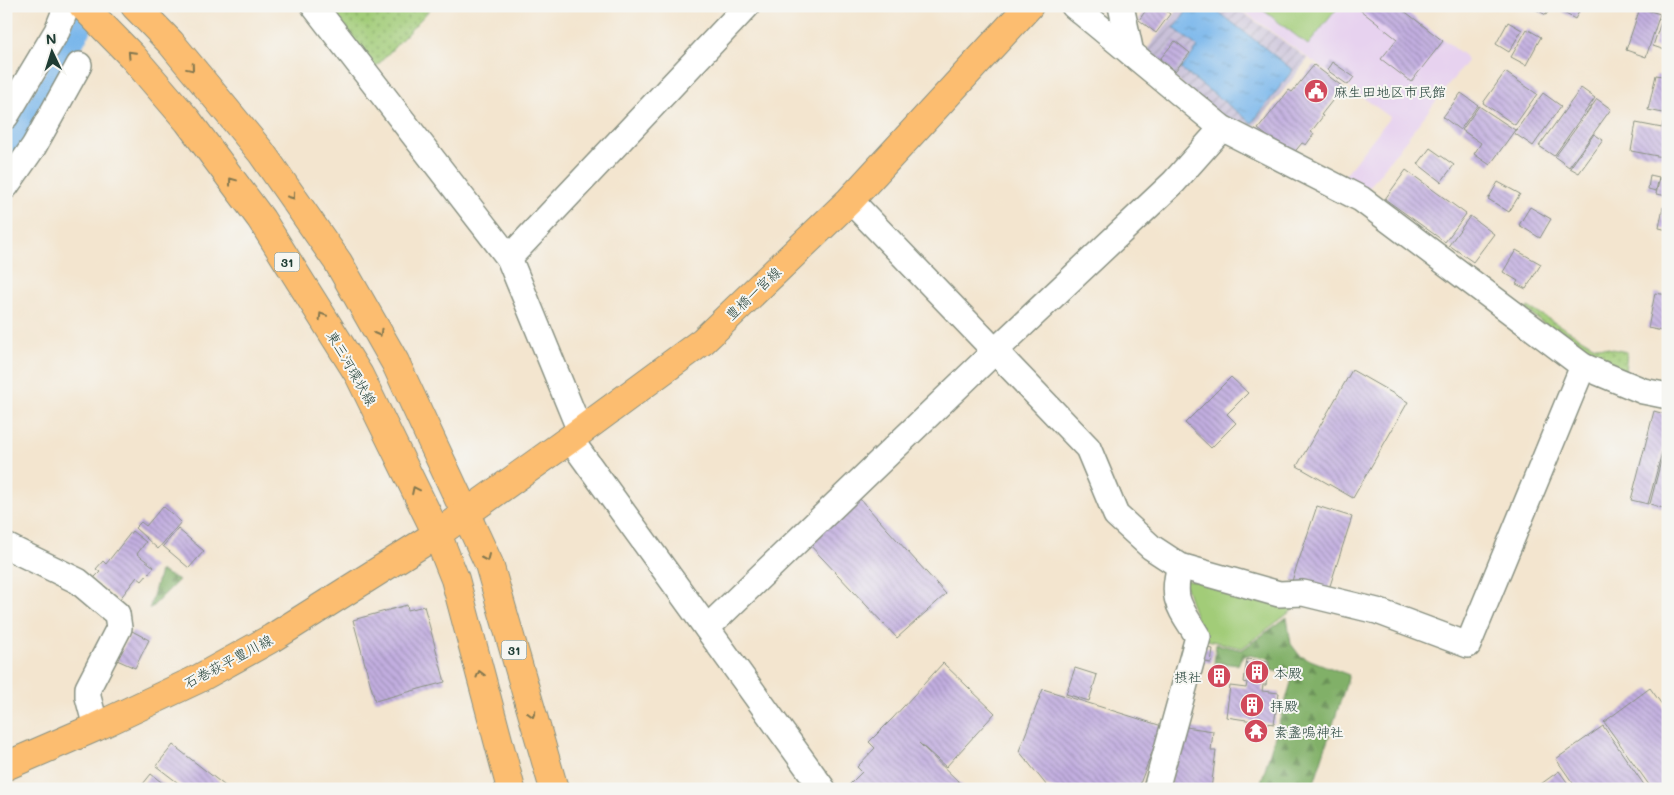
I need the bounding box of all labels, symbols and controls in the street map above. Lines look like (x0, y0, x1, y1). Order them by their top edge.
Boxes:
north arrow (28, 28, 78, 78)
text: N (45, 29, 57, 48)
one-way arrow (128, 51, 137, 60)
one-way arrow (186, 62, 194, 71)
public building icon: 麻生田地区市民館 (1303, 78, 1329, 104)
place label: 麻生田地区市民館 (1334, 82, 1446, 101)
one-way arrow (230, 178, 238, 187)
one-way arrow (286, 190, 295, 199)
road number: 31 (274, 252, 300, 272)
street label: 豊橋一宮線 (721, 262, 785, 324)
one-way arrow (319, 313, 328, 322)
street label: 東三河環状線 (323, 327, 381, 409)
one-way arrow (372, 327, 382, 336)
one-way arrow (411, 486, 421, 495)
one-way arrow (479, 553, 490, 562)
street label: 石巻萩平豊川線 (180, 630, 276, 692)
road number: 31 (502, 640, 526, 660)
building icon: 本殿 (1244, 659, 1270, 685)
building icon: 摂社 (1206, 663, 1232, 689)
place label: 本殿 (1274, 663, 1302, 682)
place label: 摂社 (1174, 667, 1202, 686)
one-way arrow (475, 670, 486, 678)
building icon: 拝殿 (1239, 692, 1265, 718)
place label: 拝殿 (1270, 696, 1298, 715)
one-way arrow (527, 709, 537, 717)
temple icon: 素盞嗚神社 (1243, 718, 1269, 744)
place label: 素盞嗚神社 (1274, 722, 1344, 741)

